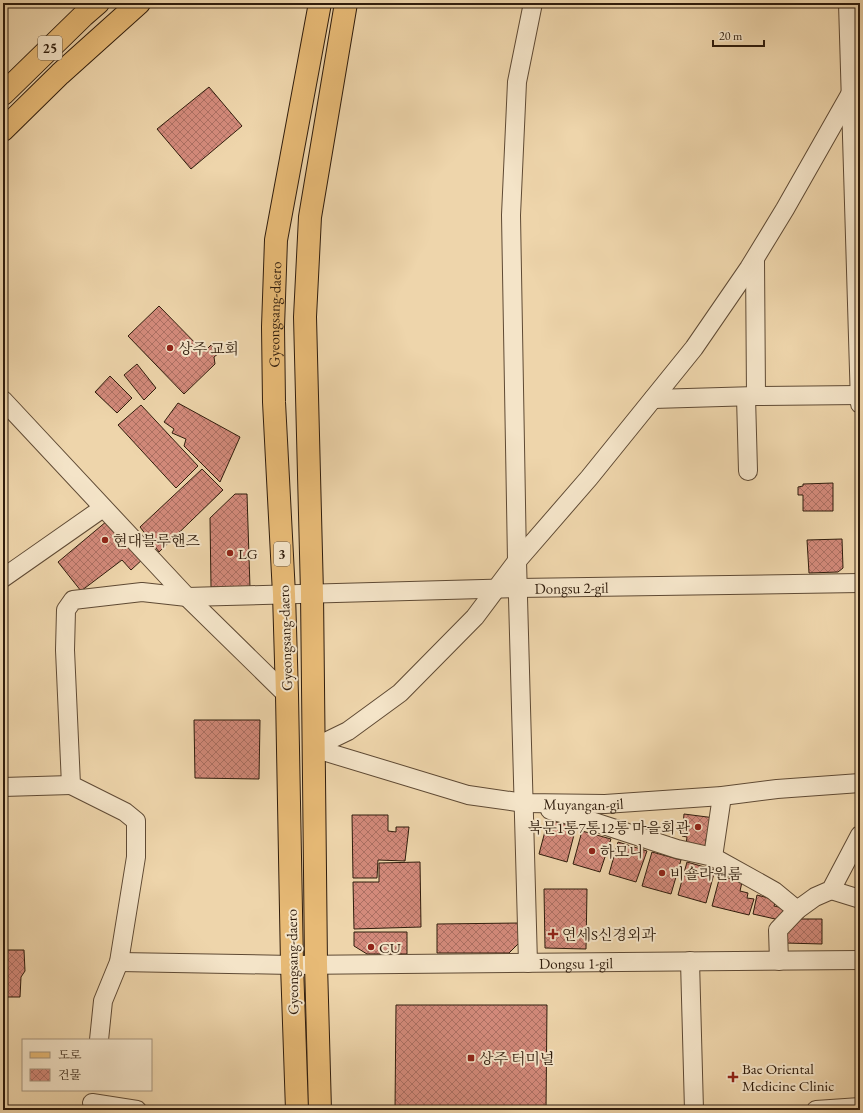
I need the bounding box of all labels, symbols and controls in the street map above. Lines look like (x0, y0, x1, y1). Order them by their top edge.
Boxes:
scale bar (713, 22, 764, 48)
text: 20 m (719, 28, 743, 44)
road number: 25 (38, 36, 62, 60)
street label: Gyeongsang-daero (263, 261, 285, 368)
place label: 상주 교회 (178, 339, 239, 358)
marker: 상주 교회 (165, 343, 175, 353)
place label: 현대블루핸즈 (113, 531, 200, 550)
marker: 현대블루핸즈 (100, 535, 110, 545)
road number: 3 (274, 542, 290, 566)
place label: LG (238, 544, 258, 563)
marker: LG (225, 548, 235, 558)
street label: Dongsu 2-gil (534, 577, 609, 597)
street label: Gyeongsang-daero (274, 585, 296, 691)
street label: Muyangan-gil (543, 793, 625, 814)
place label: 북문1통7통12통 마을회관 (528, 818, 691, 837)
marker: 북문1통7통12통 마을회관 (693, 822, 703, 832)
place label: 하모니 (600, 842, 643, 861)
marker: 하모니 (587, 846, 597, 856)
place label: 비숄라원룸 (670, 864, 743, 883)
marker: 비숄라원룸 (657, 868, 667, 878)
street label: Gyeongsang-daero (282, 909, 302, 1015)
place label: 연세S신경외과 (562, 925, 656, 944)
marker: 연세S신경외과 (547, 928, 559, 940)
place label: CU (379, 938, 401, 957)
marker: CU (366, 942, 376, 952)
street label: Dongsu 1-gil (539, 953, 614, 972)
legend (22, 1039, 152, 1091)
text: 도로 (58, 1047, 82, 1063)
place label: 상주 터미널 (479, 1049, 554, 1068)
marker: 상주 터미널 (466, 1053, 476, 1063)
place label: Bae Oriental Medicine Clinic (742, 1059, 834, 1095)
text: 건물 (58, 1067, 82, 1083)
marker: Bae Oriental Medicine Clinic (727, 1071, 739, 1083)

